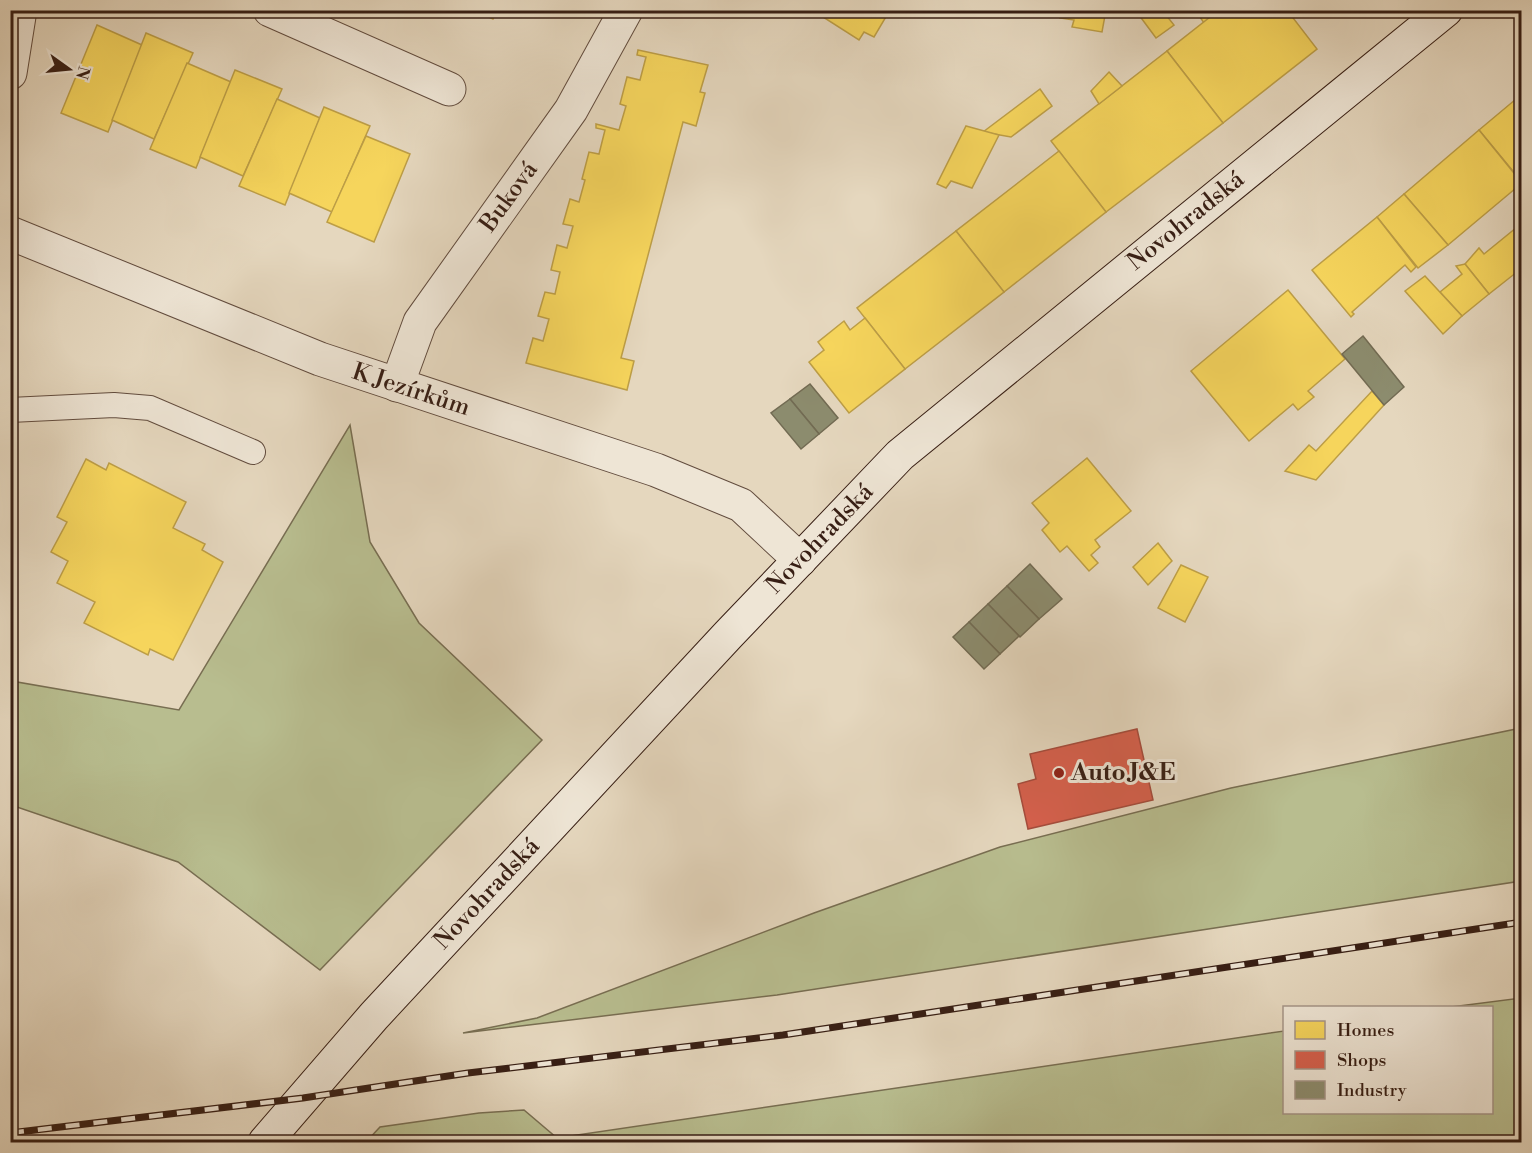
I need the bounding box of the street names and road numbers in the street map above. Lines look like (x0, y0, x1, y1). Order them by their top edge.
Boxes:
street label: Buková (473, 155, 545, 239)
street label: Novohradská (1121, 164, 1251, 277)
street label: K Jezírkům (348, 357, 474, 423)
street label: Novohradská (760, 477, 881, 600)
street label: Novohradská (428, 831, 547, 956)

